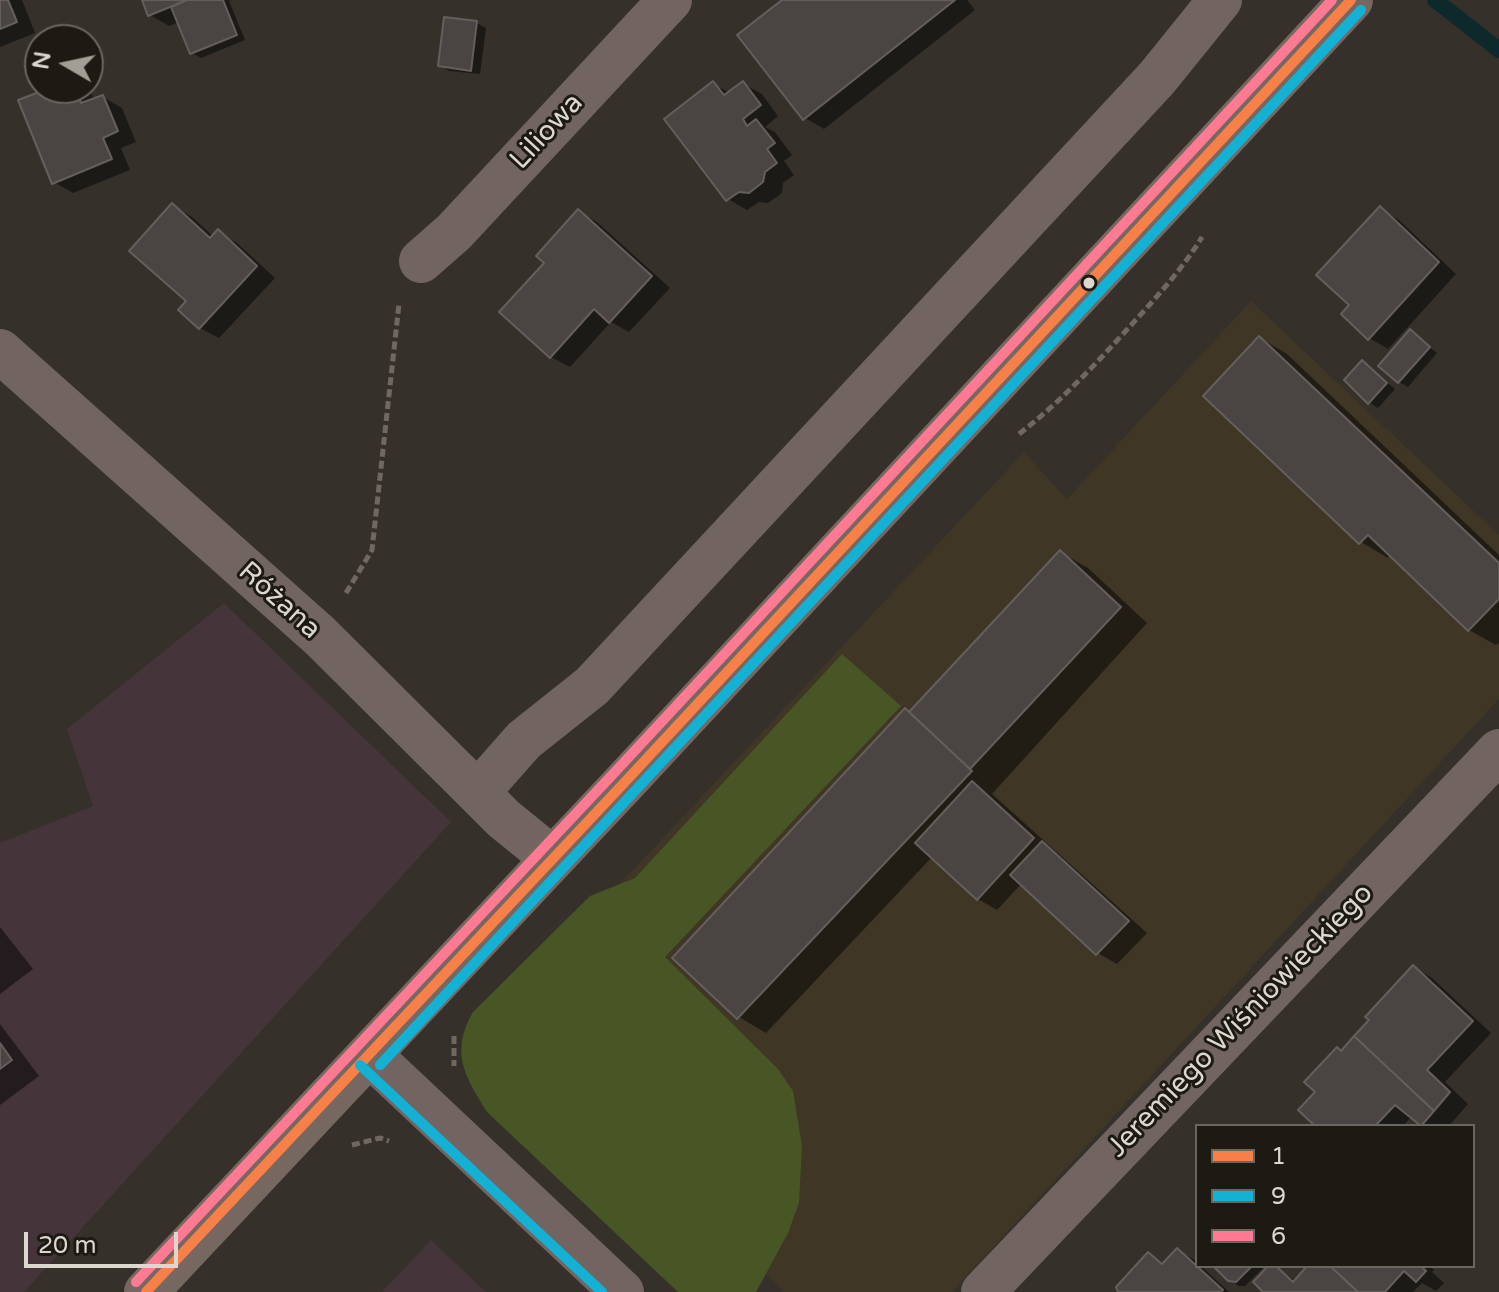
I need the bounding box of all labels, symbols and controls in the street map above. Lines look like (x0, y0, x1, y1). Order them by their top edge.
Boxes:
north arrow (24, 24, 104, 104)
text: N (28, 50, 56, 71)
street label: Liliowa (503, 87, 591, 177)
unlabelled marker (1081, 275, 1097, 291)
street label: Różana (231, 555, 327, 647)
street label: Jeremiego Wiśniowieckiego (1101, 877, 1381, 1165)
legend (1195, 1124, 1475, 1268)
text: 1 (1271, 1142, 1286, 1171)
text: 9 (1271, 1182, 1286, 1211)
scale bar (28, 1216, 182, 1266)
text: 6 (1271, 1222, 1286, 1251)
text: 20 m (38, 1231, 96, 1260)

